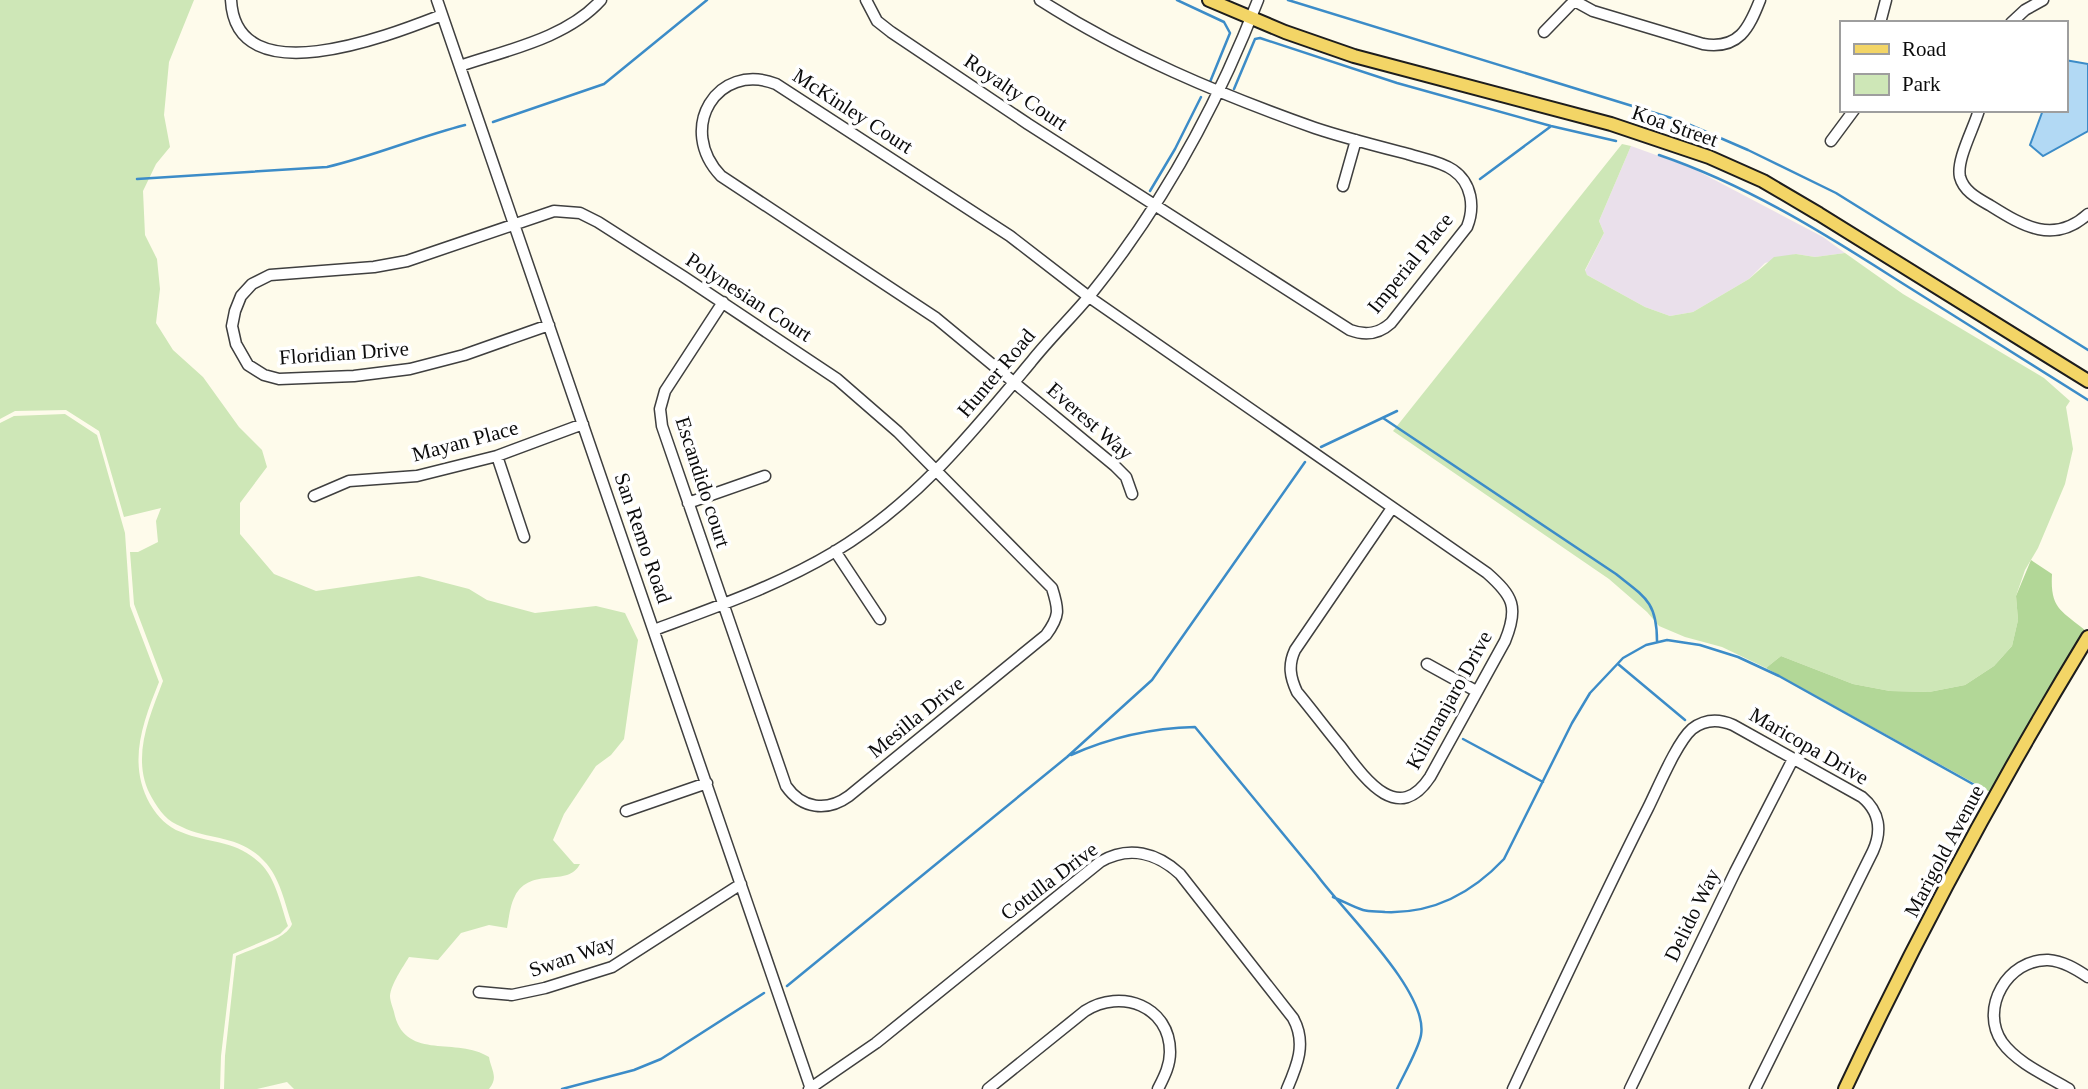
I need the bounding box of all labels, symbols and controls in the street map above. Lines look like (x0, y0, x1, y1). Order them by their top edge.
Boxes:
legend (1840, 21, 2067, 112)
text: Road (1902, 37, 1947, 61)
street label: Royalty Court (960, 49, 1072, 135)
street label: McKinley Court (788, 63, 918, 159)
text: Park (1902, 72, 1941, 96)
street label: Koa Street (1629, 100, 1721, 152)
street label: Imperial Place (1362, 208, 1458, 318)
street label: Polynesian Court (682, 247, 817, 347)
street label: Hunter Road (952, 324, 1040, 422)
street label: Floridian Drive (278, 336, 410, 370)
street label: Everest Way (1042, 377, 1138, 465)
street label: Escandido court (671, 414, 735, 550)
street label: Mayan Place (409, 415, 521, 467)
street label: San Remo Road (609, 470, 677, 607)
street label: Kilimanjaro Drive (1401, 627, 1497, 773)
street label: Mesilla Drive (863, 671, 969, 763)
street label: Maricopa Drive (1745, 702, 1873, 790)
street label: Marigold Avenue (1899, 781, 1989, 921)
street label: Cotulla Drive (996, 837, 1102, 925)
street label: Delido Way (1659, 864, 1725, 965)
street label: Swan Way (526, 930, 619, 982)

